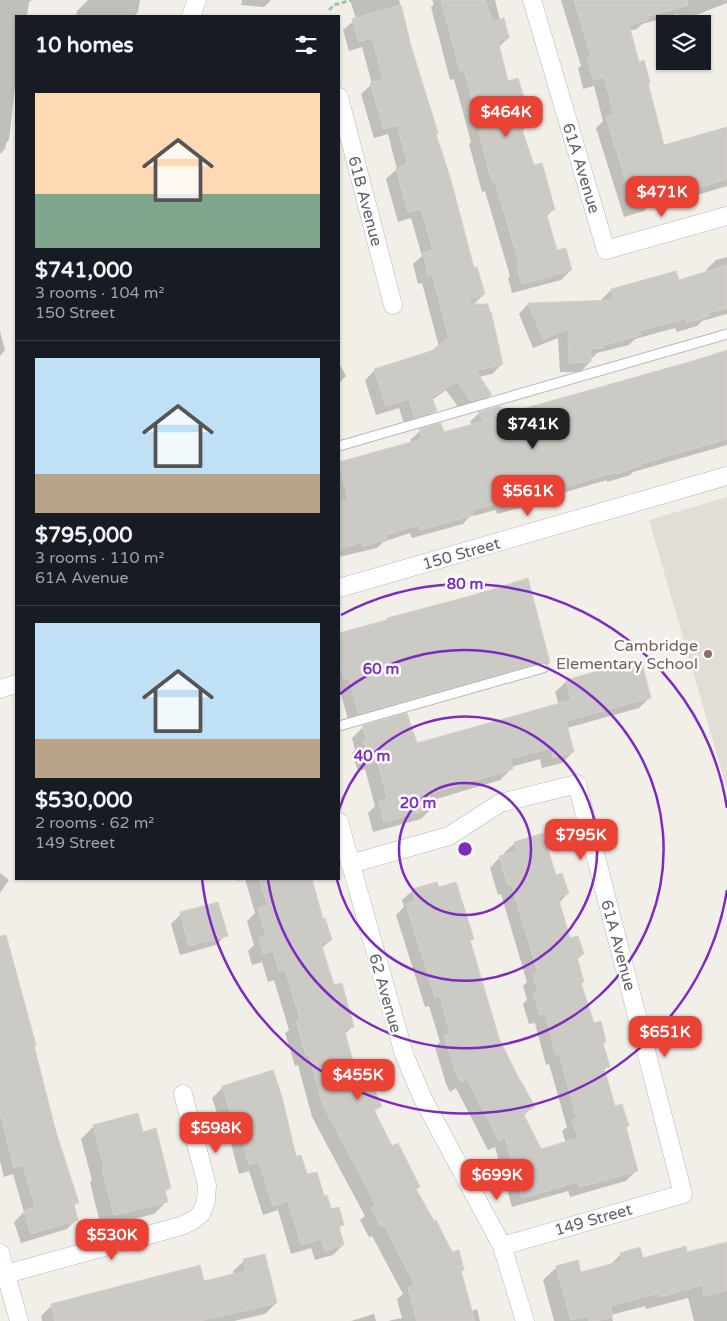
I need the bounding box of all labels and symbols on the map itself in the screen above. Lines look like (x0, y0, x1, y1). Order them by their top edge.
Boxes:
pin: $464K (471, 96, 541, 138)
street label: 61A Avenue (558, 121, 604, 216)
street label: 61B Avenue (343, 154, 387, 249)
pin: $471K (627, 176, 697, 218)
pin: $741K (498, 408, 568, 450)
pin: $561K (493, 474, 563, 517)
street label: 150 Street (420, 533, 503, 575)
text: 80 m (447, 575, 483, 593)
place label: Cambridge Elementary School (556, 636, 698, 674)
marker: Cambridge Elementary School (702, 648, 714, 660)
text: 60 m (363, 660, 399, 678)
text: 40 m (354, 747, 390, 765)
text: 20 m (400, 794, 436, 812)
pin: $795K (546, 818, 616, 861)
centre of rings (456, 840, 474, 858)
street label: 61A Avenue (596, 898, 640, 993)
street label: 62 Avenue (364, 951, 406, 1035)
pin: $651K (630, 1016, 700, 1058)
pin: $455K (323, 1058, 393, 1101)
pin: $598K (181, 1112, 251, 1154)
pin: $699K (462, 1158, 532, 1201)
street label: 149 Street (552, 1199, 635, 1241)
pin: $530K (77, 1218, 147, 1261)

